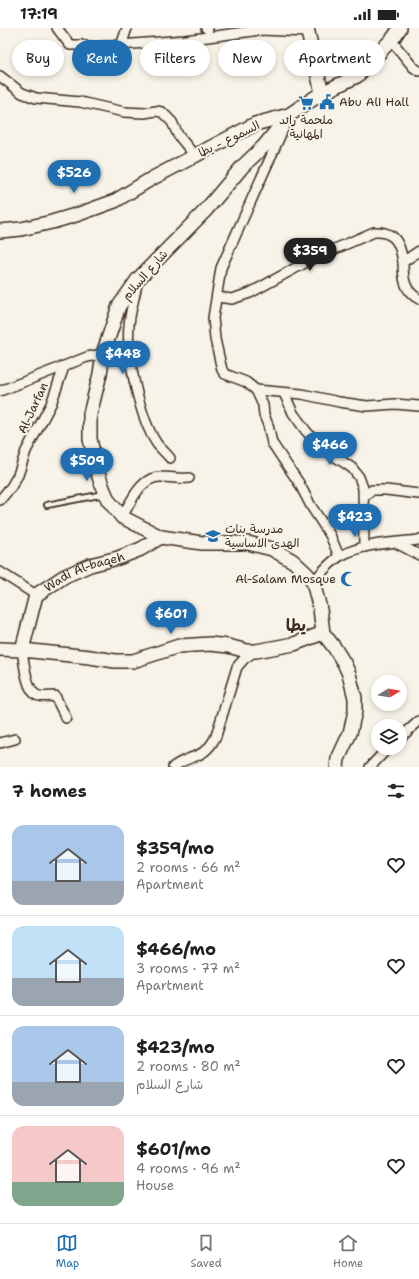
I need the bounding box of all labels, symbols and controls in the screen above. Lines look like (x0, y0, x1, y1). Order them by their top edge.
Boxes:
text: 17:19 (20, 4, 58, 24)
chip: Buy (12, 40, 64, 76)
chip: Rent (72, 40, 132, 76)
chip: Filters (140, 40, 210, 76)
chip: New (218, 40, 276, 76)
chip: Apartment (284, 40, 385, 76)
public building icon: Abu Ali Hall (318, 93, 336, 111)
supermarket icon: ملحمة رائد المهانية (297, 94, 315, 112)
place label: Abu Ali Hall (339, 94, 409, 110)
place label: ملحمة رائد المهانية (279, 112, 333, 142)
street label: السموع - يطا (196, 117, 263, 162)
pin: $526 (50, 160, 98, 194)
text: $526 (57, 164, 91, 181)
pin: $359 (286, 238, 334, 272)
text: $359 (293, 242, 327, 259)
street label: شارع السلام (119, 246, 172, 304)
pin: $448 (99, 341, 147, 375)
text: $448 (105, 345, 141, 362)
street label: Al-Jarfan (14, 380, 52, 436)
pin: $466 (306, 432, 354, 466)
text: $466 (312, 436, 348, 453)
pin: $509 (63, 448, 111, 482)
text: $509 (69, 452, 105, 469)
pin: $423 (331, 504, 379, 538)
text: $423 (337, 508, 373, 525)
place label: مدرسة بنات الهدى الاساسية (225, 521, 300, 551)
school or university icon: مدرسة بنات الهدى الاساسية (204, 527, 222, 545)
street label: Wadi Al-baqeh (41, 548, 127, 596)
mosque icon: Al-Salam Mosque (339, 570, 357, 588)
place label: Al-Salam Mosque (235, 571, 336, 587)
pin: $601 (147, 601, 195, 635)
text: $601 (155, 605, 187, 622)
district label: يطا (286, 615, 306, 636)
north arrow (371, 675, 407, 711)
map controls (371, 675, 407, 755)
button: layers (371, 719, 407, 755)
text: 7 homes (12, 780, 87, 802)
icon: filters (385, 780, 407, 802)
text: $359/mo (136, 837, 214, 859)
icon: home (44, 841, 92, 889)
icon: heart (385, 854, 407, 876)
text: 2 rooms · 66 m² (136, 859, 240, 876)
text: Apartment (136, 876, 204, 893)
text: $466/mo (136, 938, 216, 960)
icon: home (44, 942, 92, 990)
icon: heart (385, 955, 407, 977)
text: 3 rooms · 77 m² (136, 960, 240, 977)
text: Apartment (136, 977, 204, 994)
text: $423/mo (136, 1036, 215, 1058)
icon: home (44, 1042, 92, 1090)
icon: heart (385, 1055, 407, 1077)
text: 2 rooms · 80 m² (136, 1058, 240, 1075)
text: شارع السلام (136, 1076, 203, 1093)
text: $601/mo (136, 1138, 211, 1160)
icon: home (44, 1142, 92, 1190)
icon: heart (385, 1155, 407, 1177)
text: 4 rooms · 96 m² (136, 1160, 240, 1177)
text: House (136, 1177, 174, 1194)
tab: Map (56, 1232, 79, 1271)
tab: Saved (191, 1232, 222, 1271)
tab: Home (333, 1232, 363, 1271)

